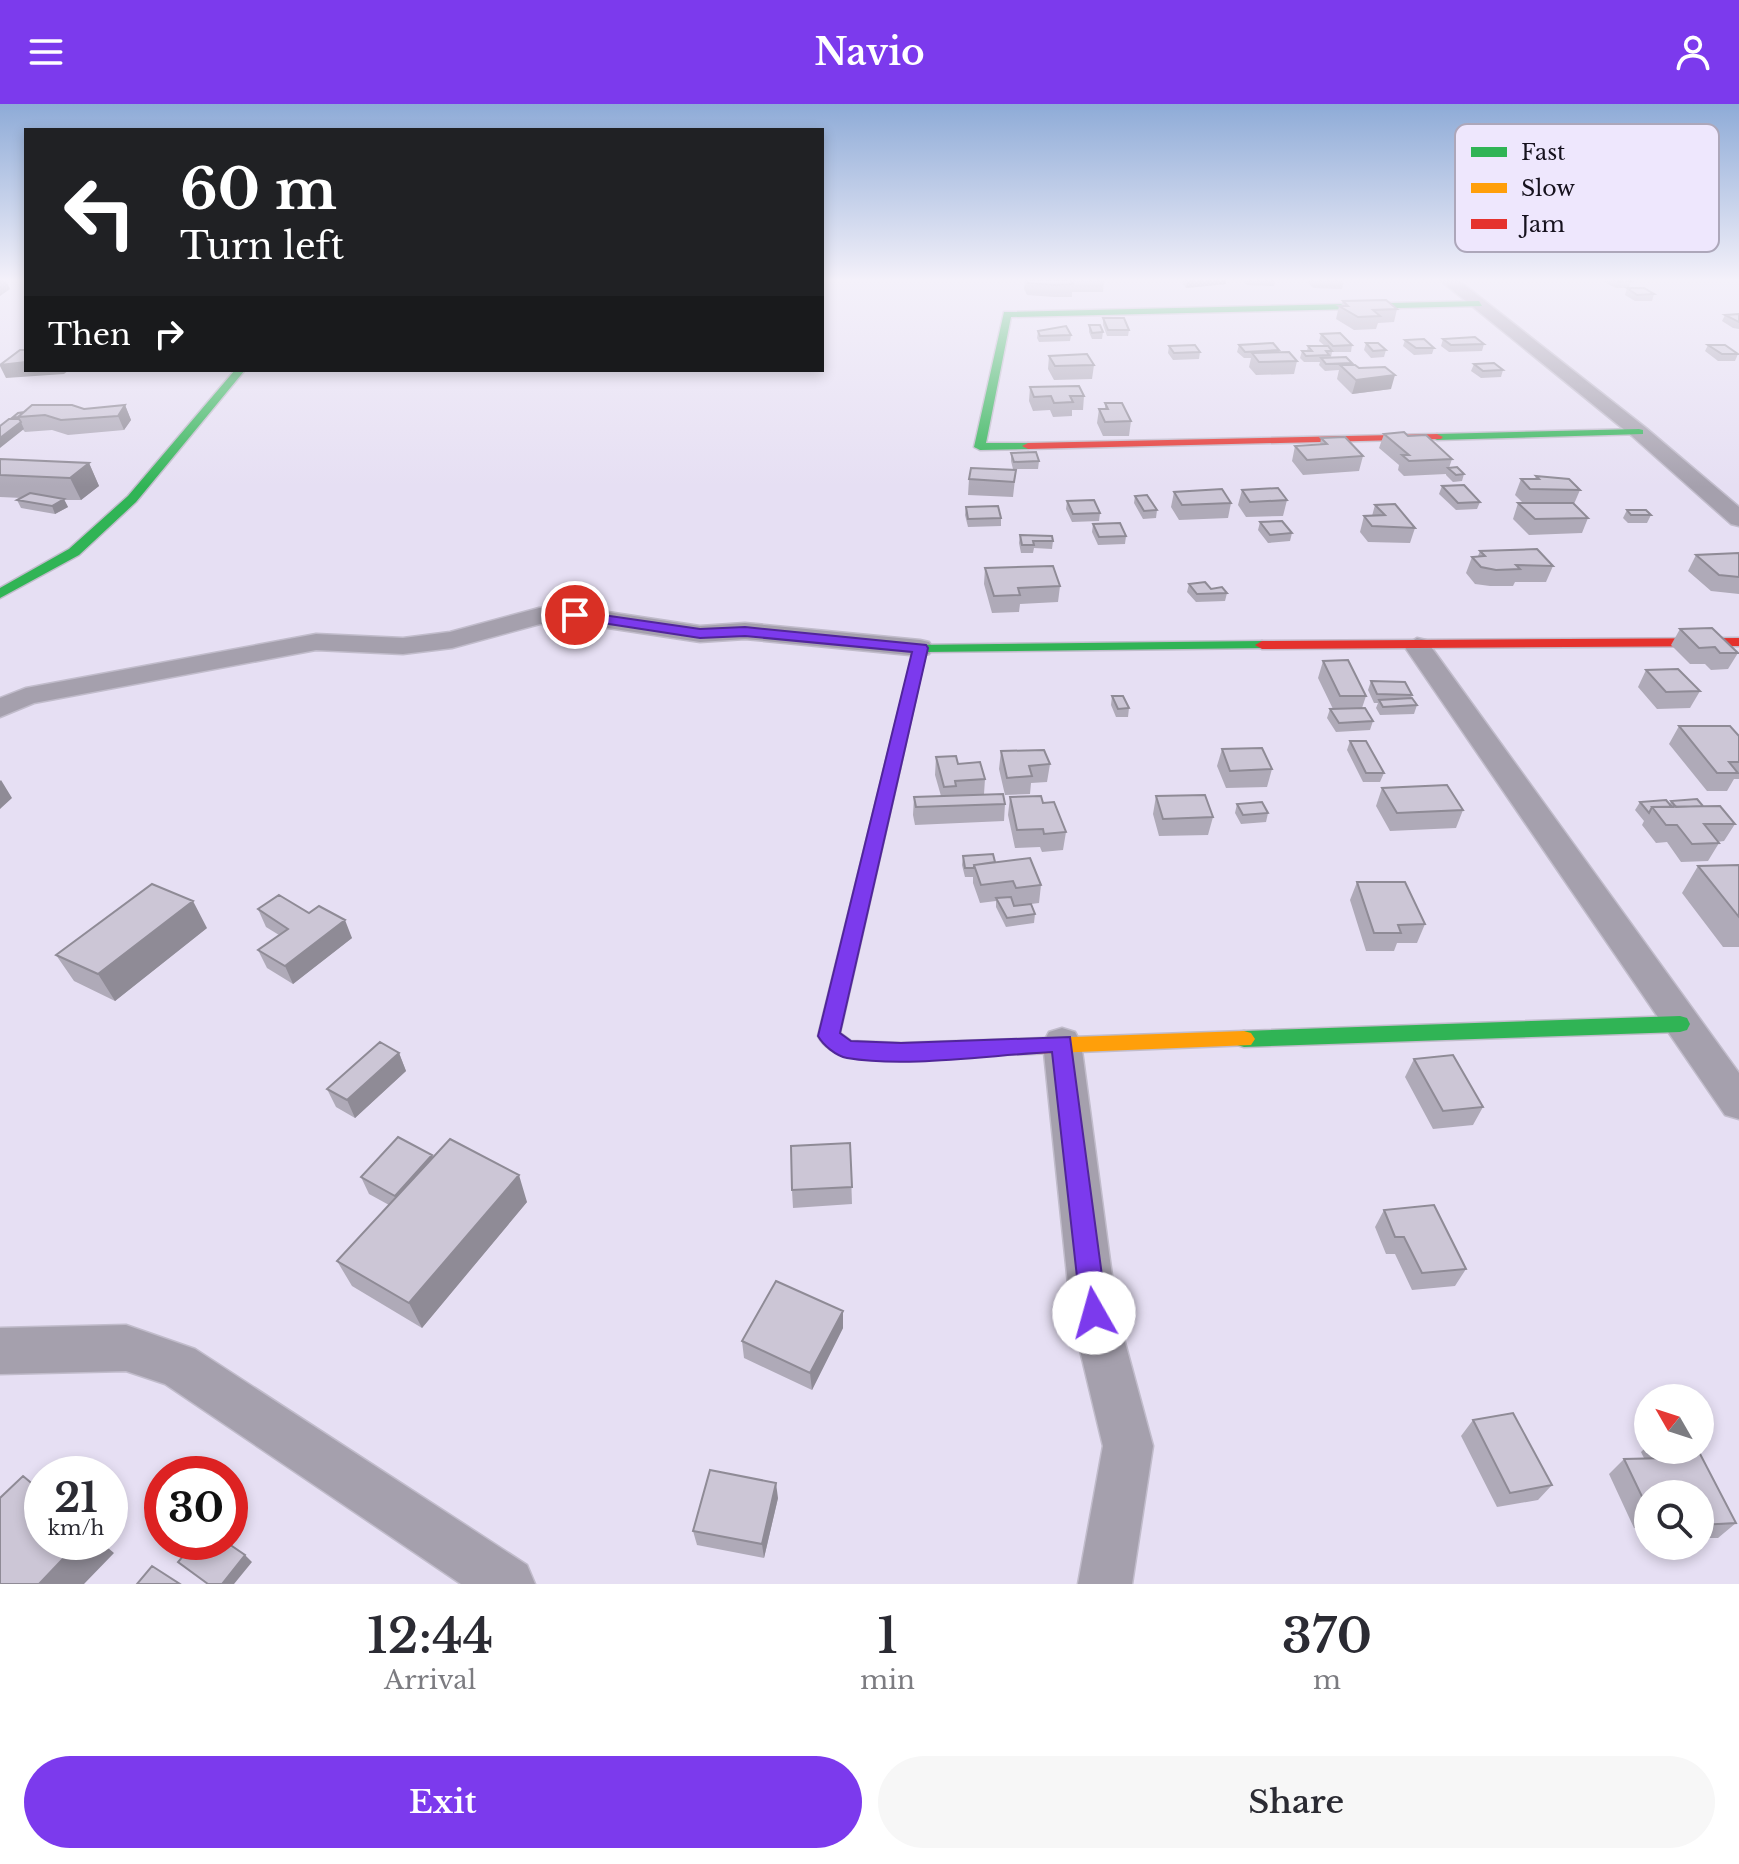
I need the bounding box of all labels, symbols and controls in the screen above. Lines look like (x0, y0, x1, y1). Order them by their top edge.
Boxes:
icon: menu (24, 30, 68, 74)
text: Navio (814, 30, 925, 75)
icon: person (1671, 30, 1715, 74)
legend (1455, 124, 1719, 252)
text: Fast (1521, 139, 1566, 166)
text: 60 m (180, 155, 337, 224)
icon: left (48, 160, 152, 264)
text: Slow (1521, 175, 1575, 202)
text: Jam (1518, 211, 1565, 238)
text: Turn left (180, 224, 344, 269)
icon: right (147, 312, 191, 356)
text: Then (48, 316, 131, 353)
pin (541, 581, 609, 649)
icon: arrive (553, 593, 597, 637)
position arrow (1052, 1271, 1136, 1355)
north arrow (1634, 1384, 1714, 1464)
map controls (1634, 1384, 1714, 1560)
speed limit sign: 30 (144, 1456, 248, 1560)
text: 21 (54, 1473, 98, 1523)
button: search (1634, 1480, 1714, 1560)
text: km/h (48, 1516, 104, 1540)
text: 12:44 (367, 1606, 494, 1666)
text: 1 (877, 1606, 898, 1666)
text: 370 (1282, 1606, 1372, 1666)
text: Arrival (384, 1664, 476, 1696)
text: min (860, 1664, 915, 1696)
text: m (1313, 1664, 1341, 1696)
button: Exit (24, 1756, 862, 1848)
button: Share (878, 1756, 1715, 1848)

